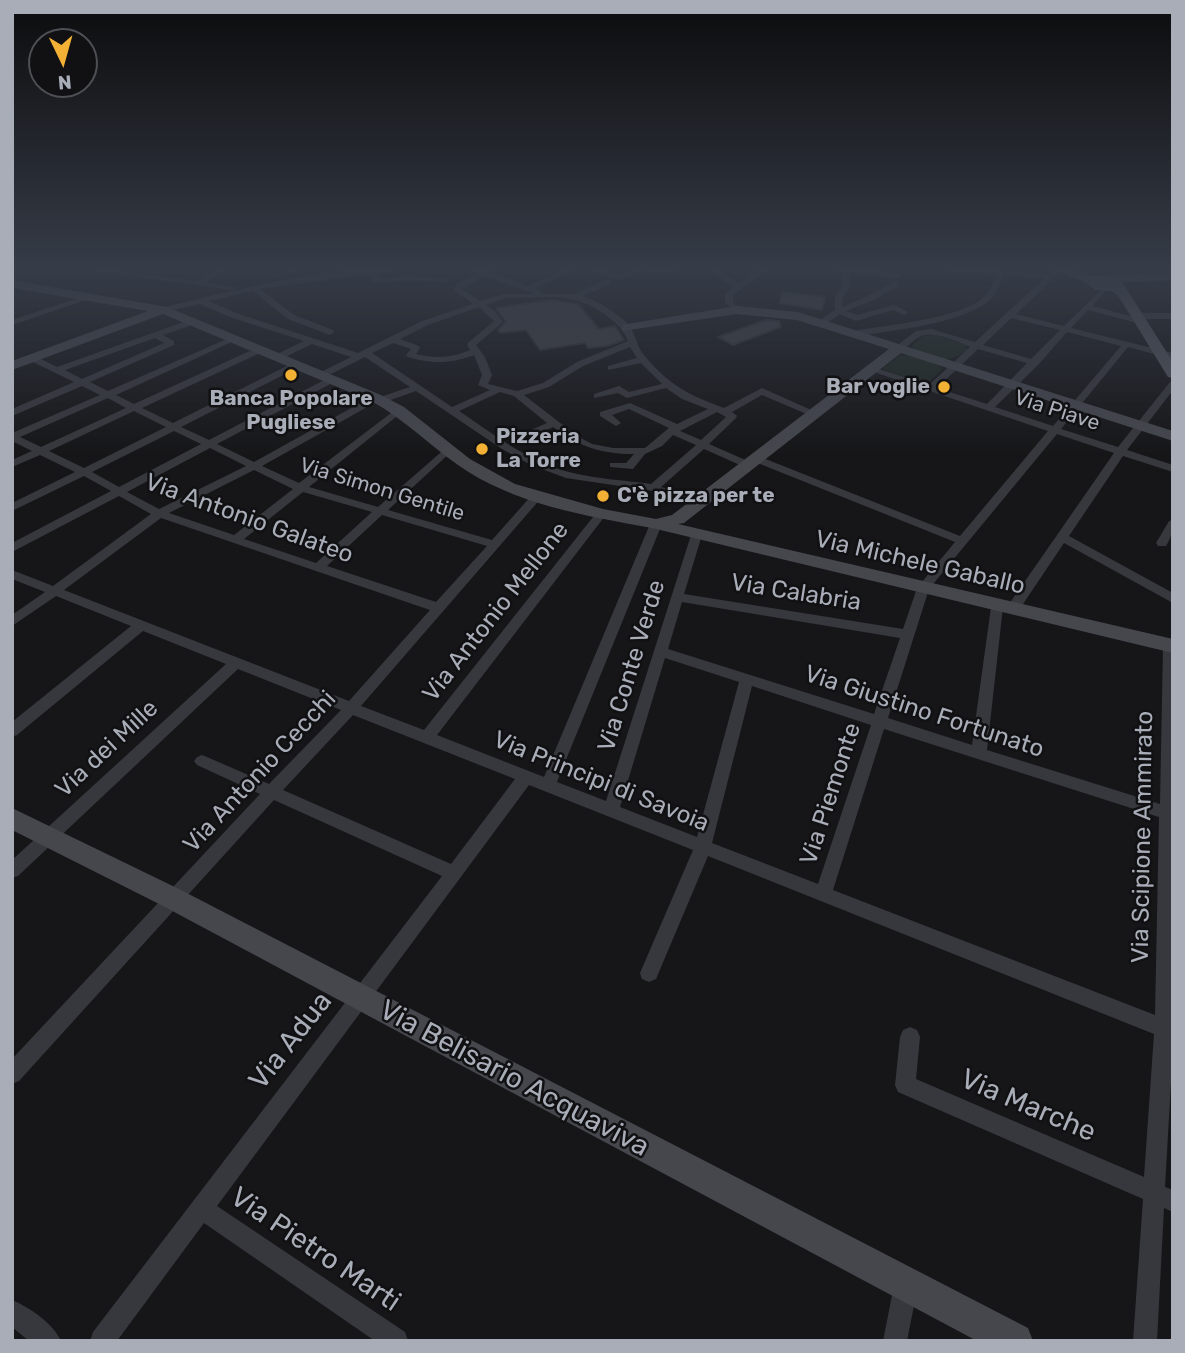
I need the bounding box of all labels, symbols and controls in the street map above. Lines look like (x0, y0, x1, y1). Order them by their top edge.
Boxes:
north arrow (28, 28, 98, 98)
text: N (57, 70, 73, 94)
marker: Banca Popolare Pugliese (283, 367, 299, 383)
place label: Bar voglie (826, 374, 930, 400)
marker: Bar voglie (936, 379, 952, 395)
street label: Via Piave (1011, 385, 1103, 437)
place label: Banca Popolare Pugliese (209, 386, 373, 436)
place label: Pizzeria La Torre (496, 424, 581, 474)
marker: Pizzeria La Torre (474, 441, 490, 457)
street label: Via Simon Gentile (297, 453, 467, 527)
street label: Via Antonio Galateo (141, 468, 357, 570)
place label: C'è pizza per te (617, 483, 775, 509)
marker: C'è pizza per te (595, 488, 611, 504)
street label: Via Antonio Mellone (417, 516, 575, 708)
street label: Via Michele Gaballo (812, 525, 1028, 601)
street label: Via Calabria (729, 569, 863, 617)
street label: Via Conte Verde (592, 577, 672, 755)
street label: Via Giustino Fortunato (801, 660, 1047, 764)
street label: Via Antonio Cecchi (178, 685, 342, 859)
street label: Via dei Mille (50, 694, 164, 804)
street label: Via Scipione Ammirato (1126, 711, 1160, 963)
street label: Via Piemonte (795, 719, 867, 869)
street label: Via Principi di Savoia (489, 726, 713, 838)
street label: Via Adua (242, 985, 340, 1097)
street label: Via Belisario Acquaviva (373, 994, 655, 1164)
street label: Via Marche (955, 1062, 1101, 1150)
street label: Via Pietro Marti (224, 1181, 406, 1319)

